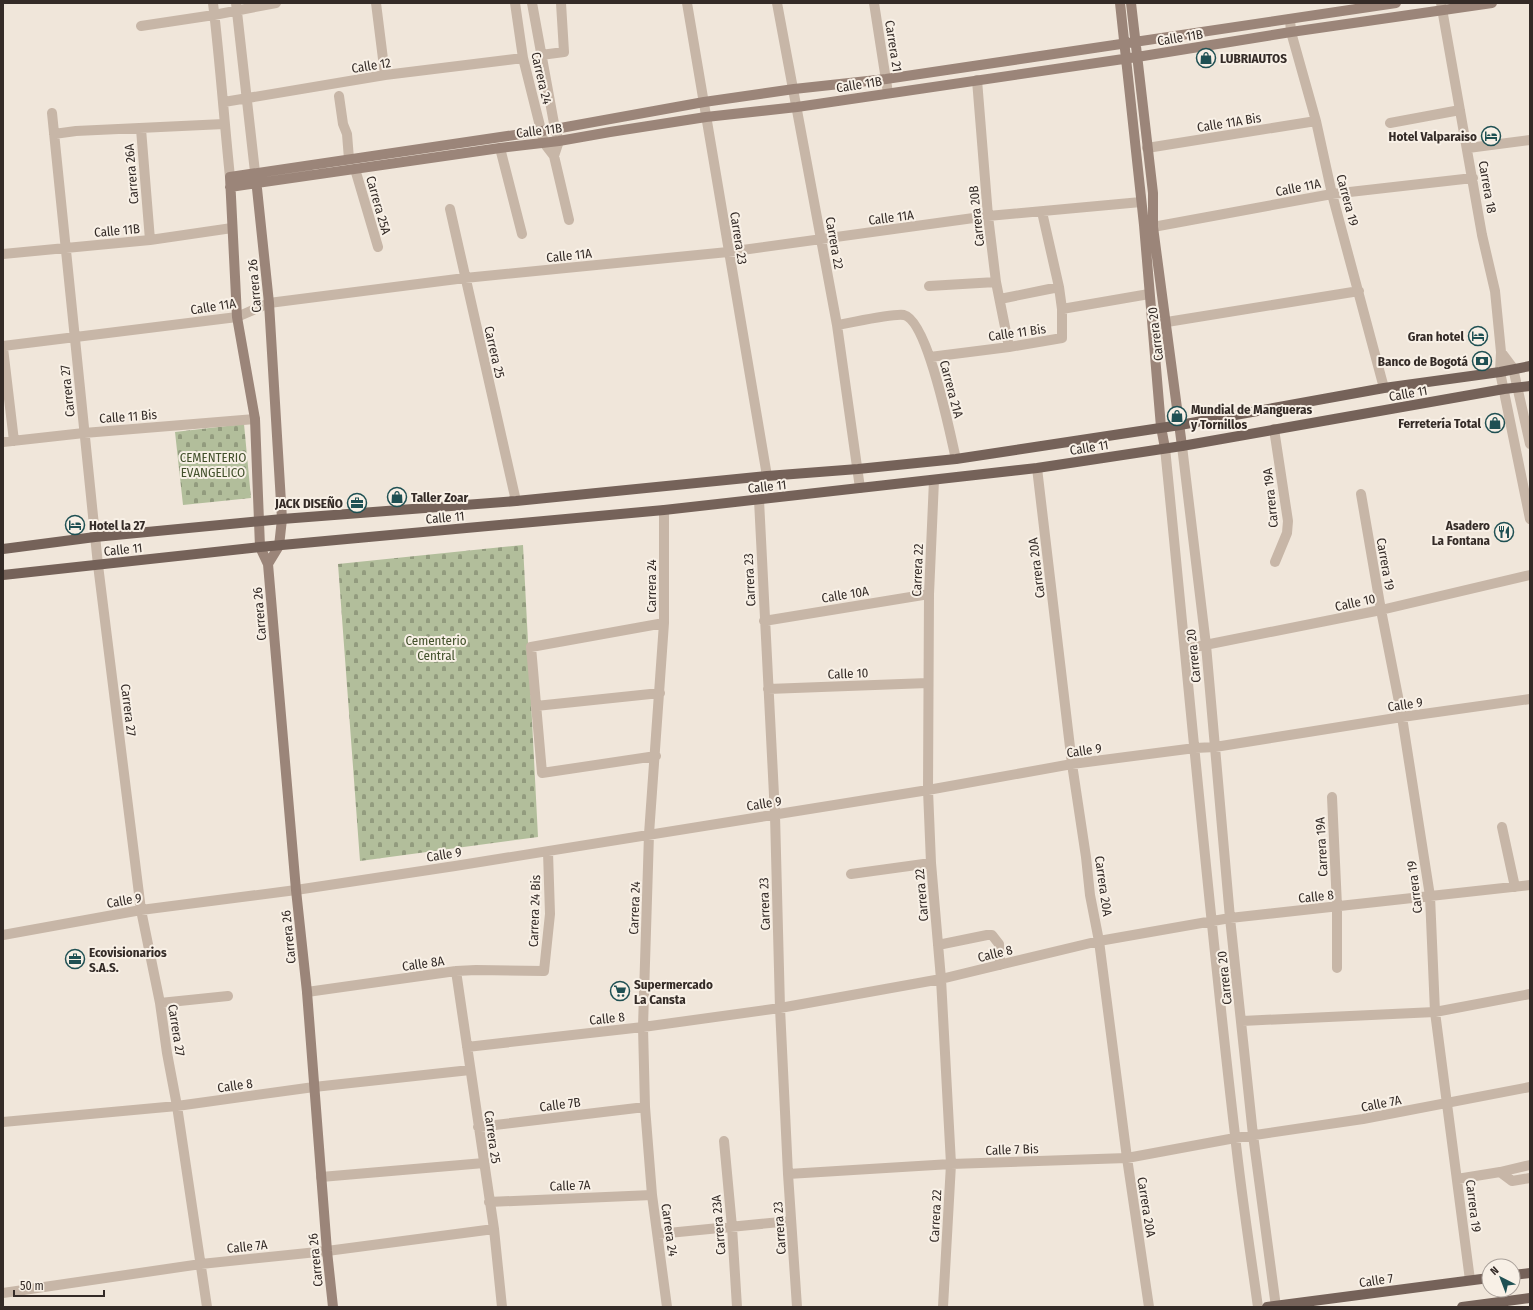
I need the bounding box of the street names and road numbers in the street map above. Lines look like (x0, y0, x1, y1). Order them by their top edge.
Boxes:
street label: Carrera 21 (882, 19, 905, 73)
street label: Calle 11B (1156, 26, 1204, 49)
street label: Carrera 24 (528, 50, 555, 106)
street label: Calle 12 (350, 55, 392, 76)
street label: Calle 11B (835, 73, 883, 96)
street label: Calle 11A Bis (1196, 110, 1263, 135)
street label: Calle 11B (515, 120, 563, 141)
street label: Carrera 26A (121, 143, 142, 205)
street label: Carrera 18 (1476, 160, 1500, 215)
street label: Carrera 19 (1333, 173, 1362, 228)
street label: Carrera 25A (363, 174, 394, 236)
street label: Calle 11A (1274, 176, 1322, 199)
street label: Carrera 20B (966, 185, 987, 247)
street label: Calle 11A (867, 207, 915, 228)
street label: Carrera 23 (727, 211, 750, 266)
street label: Carrera 22 (823, 216, 847, 271)
street label: Calle 11B (93, 221, 141, 240)
street label: Calle 11A (545, 246, 593, 265)
street label: Carrera 26 (245, 259, 264, 313)
street label: Calle 11A (189, 295, 237, 317)
street label: Carrera 20 (1145, 306, 1166, 362)
street label: Calle 11 Bis (987, 321, 1047, 344)
street label: Carrera 25 (481, 324, 508, 380)
street label: Carrera 21A (937, 359, 966, 420)
street label: Carrera 27 (57, 364, 78, 418)
street label: Calle 11 (1388, 383, 1429, 404)
street label: Calle 11 Bis (99, 407, 158, 426)
street label: Calle 11 (1069, 437, 1109, 458)
street label: Carrera 19A (1260, 467, 1281, 528)
street label: Calle 11 (747, 477, 787, 496)
street label: Calle 11 (425, 508, 465, 527)
street label: Carrera 20A (1025, 537, 1048, 599)
street label: Carrera 19 (1374, 537, 1397, 591)
street label: Calle 11 (103, 540, 143, 559)
street label: Carrera 22 (909, 543, 926, 597)
street label: Carrera 23 (741, 553, 758, 607)
street label: Carrera 24 (644, 559, 659, 613)
street label: Calle 10A (820, 583, 870, 606)
street label: Carrera 26 (250, 587, 269, 641)
street label: Calle 10 (1334, 591, 1377, 614)
street label: Carrera 20 (1183, 628, 1204, 684)
street label: Calle 10 (827, 665, 869, 682)
street label: Carrera 27 (118, 683, 139, 737)
street label: Calle 9 (1387, 695, 1424, 714)
street label: Calle 9 (1066, 741, 1103, 760)
street label: Calle 9 (745, 793, 783, 814)
street label: Carrera 19A (1312, 817, 1331, 877)
street label: Calle 9 (425, 844, 463, 865)
street label: Carrera 20A (1092, 855, 1115, 917)
street label: Carrera 19 (1404, 860, 1425, 914)
street label: Carrera 22 (912, 868, 931, 922)
street label: Carrera 24 Bis (526, 874, 543, 947)
street label: Carrera 23 (756, 877, 773, 931)
street label: Carrera 24 (626, 881, 643, 935)
street label: Calle 8 (1298, 887, 1334, 906)
street label: Calle 9 (105, 890, 143, 911)
street label: Carrera 26 (278, 909, 299, 964)
street label: Calle 8 (976, 942, 1014, 965)
street label: Carrera 20 (1214, 950, 1235, 1006)
street label: Calle 8A (401, 953, 445, 974)
street label: Carrera 27 (165, 1003, 188, 1057)
street label: Calle 8 (589, 1009, 625, 1028)
street label: Calle 8 (216, 1076, 254, 1095)
street label: Calle 7A (1360, 1092, 1403, 1115)
street label: Calle 7B (539, 1095, 582, 1114)
street label: Carrera 25 (481, 1110, 504, 1164)
street label: Calle 7 Bis (985, 1141, 1039, 1158)
street label: Carrera 20A (1134, 1176, 1159, 1238)
street label: Calle 7A (549, 1177, 591, 1194)
street label: Carrera 19 (1463, 1179, 1484, 1233)
street label: Carrera 22 (927, 1189, 944, 1243)
street label: Carrera 23A (708, 1194, 729, 1255)
street label: Carrera 23 (770, 1201, 789, 1255)
street label: Carrera 24 (658, 1203, 681, 1258)
street label: Carrera 26 (305, 1232, 326, 1287)
street label: Calle 7A (226, 1237, 268, 1256)
street label: Calle 7 (1358, 1271, 1394, 1290)

